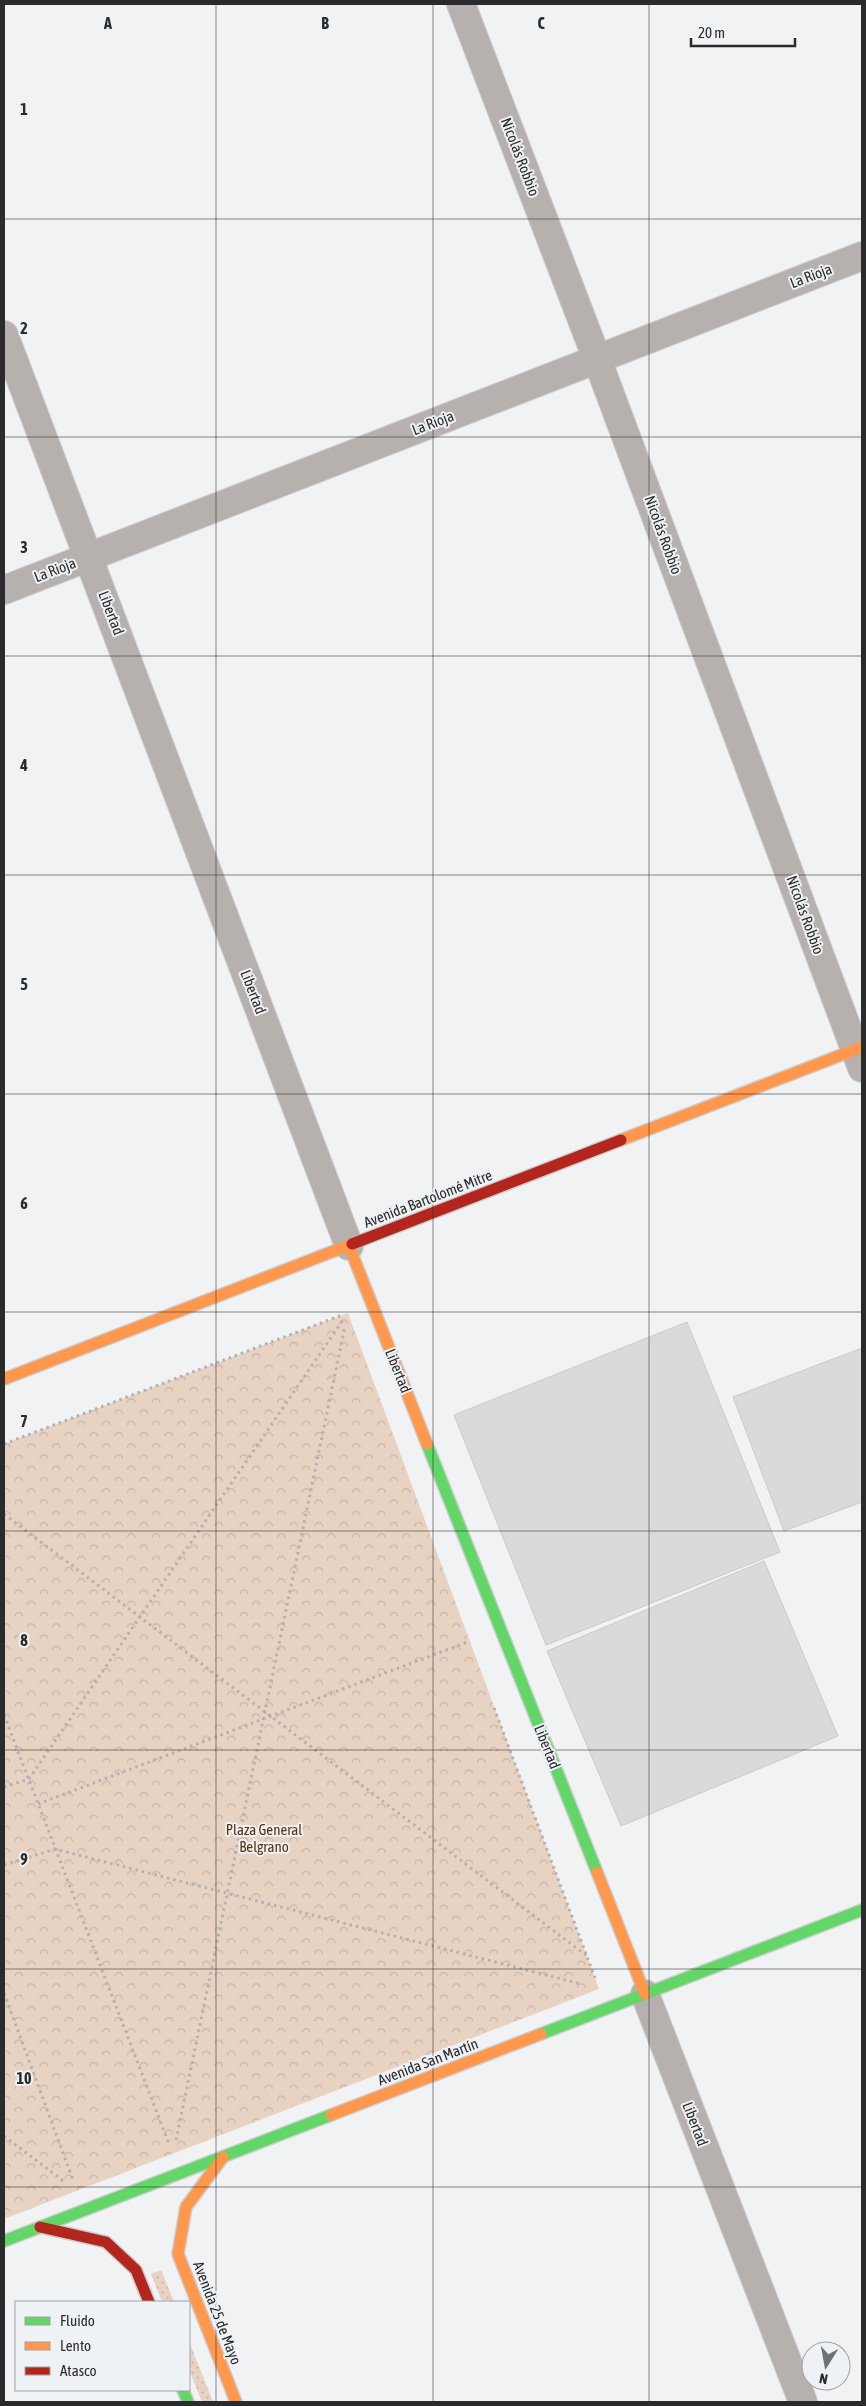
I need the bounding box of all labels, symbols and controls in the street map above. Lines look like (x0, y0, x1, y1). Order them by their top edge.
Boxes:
text: A (103, 14, 112, 32)
text: B (321, 14, 329, 32)
text: C (537, 14, 545, 32)
scale bar (691, 15, 795, 47)
text: 20 m (698, 24, 725, 41)
text: 1 (20, 100, 28, 118)
street label: Nicolás Robbio (498, 115, 543, 198)
street label: La Rioja (788, 260, 834, 291)
text: 2 (20, 319, 28, 337)
street label: La Rioja (410, 407, 456, 438)
street label: Nicolás Robbio (641, 493, 686, 576)
text: 3 (20, 538, 28, 556)
street label: La Rioja (32, 554, 78, 585)
street label: Libertad (95, 588, 128, 637)
text: 4 (19, 756, 28, 774)
street label: Nicolás Robbio (783, 873, 828, 956)
street label: Libertad (237, 967, 270, 1016)
text: 5 (20, 975, 28, 993)
street label: Avenida Bartolomé Mitre (361, 1166, 495, 1231)
text: 6 (20, 1194, 28, 1212)
street label: Libertad (382, 1346, 415, 1395)
text: 7 (20, 1412, 28, 1430)
text: 8 (20, 1631, 28, 1649)
street label: Libertad (531, 1722, 564, 1771)
park label: Plaza General Belgrano (226, 1821, 302, 1855)
text: 9 (20, 1850, 28, 1868)
street label: Avenida San Martín (375, 2035, 480, 2088)
text: 10 (16, 2069, 32, 2087)
street label: Libertad (679, 2099, 712, 2148)
street label: Avenida 25 de Mayo (190, 2259, 245, 2367)
legend (15, 2301, 190, 2391)
text: Fluido (60, 2312, 95, 2329)
text: Lento (60, 2337, 91, 2354)
north arrow (801, 2341, 851, 2391)
text: Atasco (60, 2362, 97, 2379)
text: N (818, 2370, 829, 2387)

